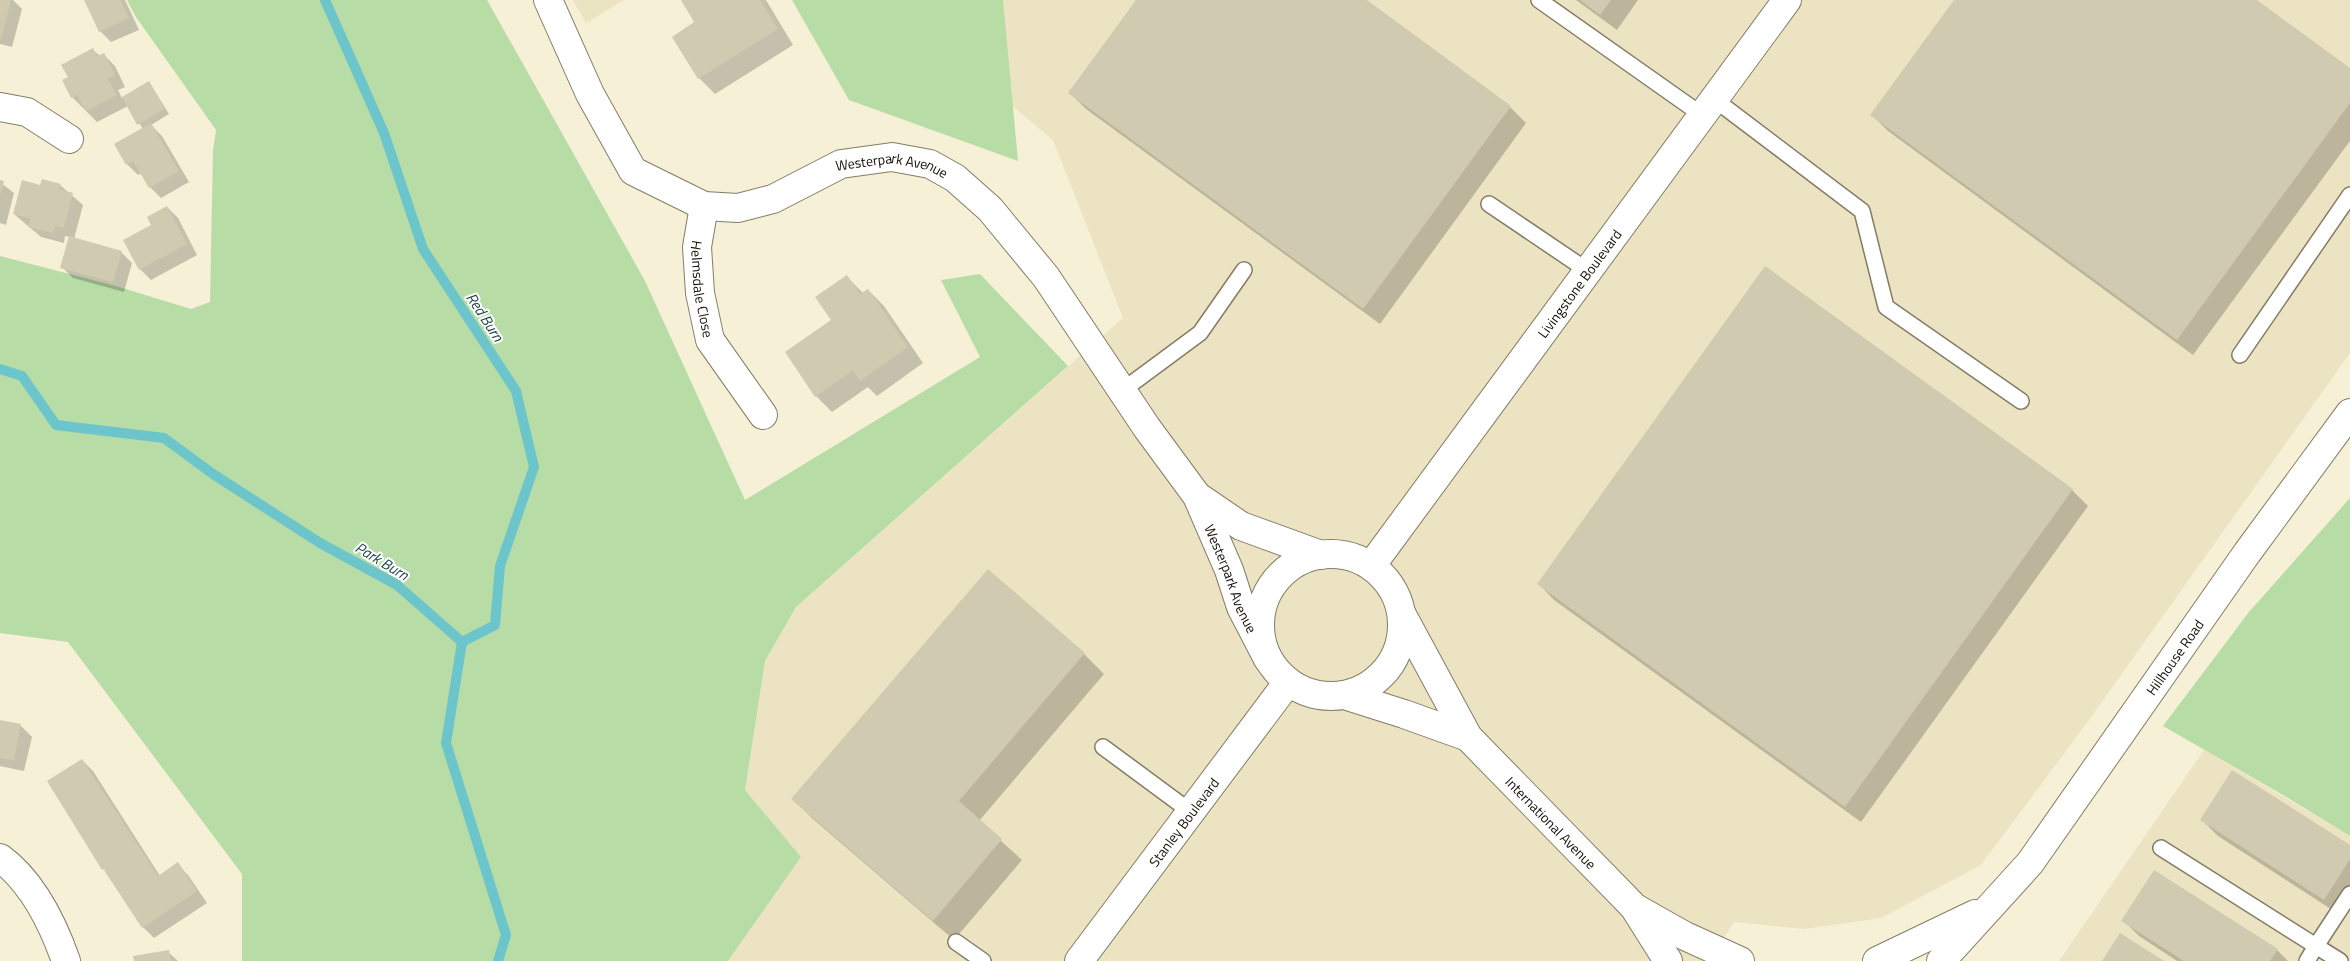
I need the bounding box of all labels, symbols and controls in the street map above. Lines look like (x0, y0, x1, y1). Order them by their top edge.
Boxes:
street label: Westerpark Avenue (834, 147, 952, 183)
street label: Livingstone Boulevard (1532, 224, 1626, 342)
street label: Helmsdale Close (686, 239, 720, 339)
water label: Red Burn (461, 288, 510, 347)
street label: Westerpark Avenue (1200, 521, 1263, 636)
water label: Park Burn (351, 536, 414, 586)
street label: Hillhouse Road (2140, 615, 2208, 699)
street label: International Avenue (1501, 771, 1602, 873)
street label: Stanley Boulevard (1143, 773, 1224, 871)

